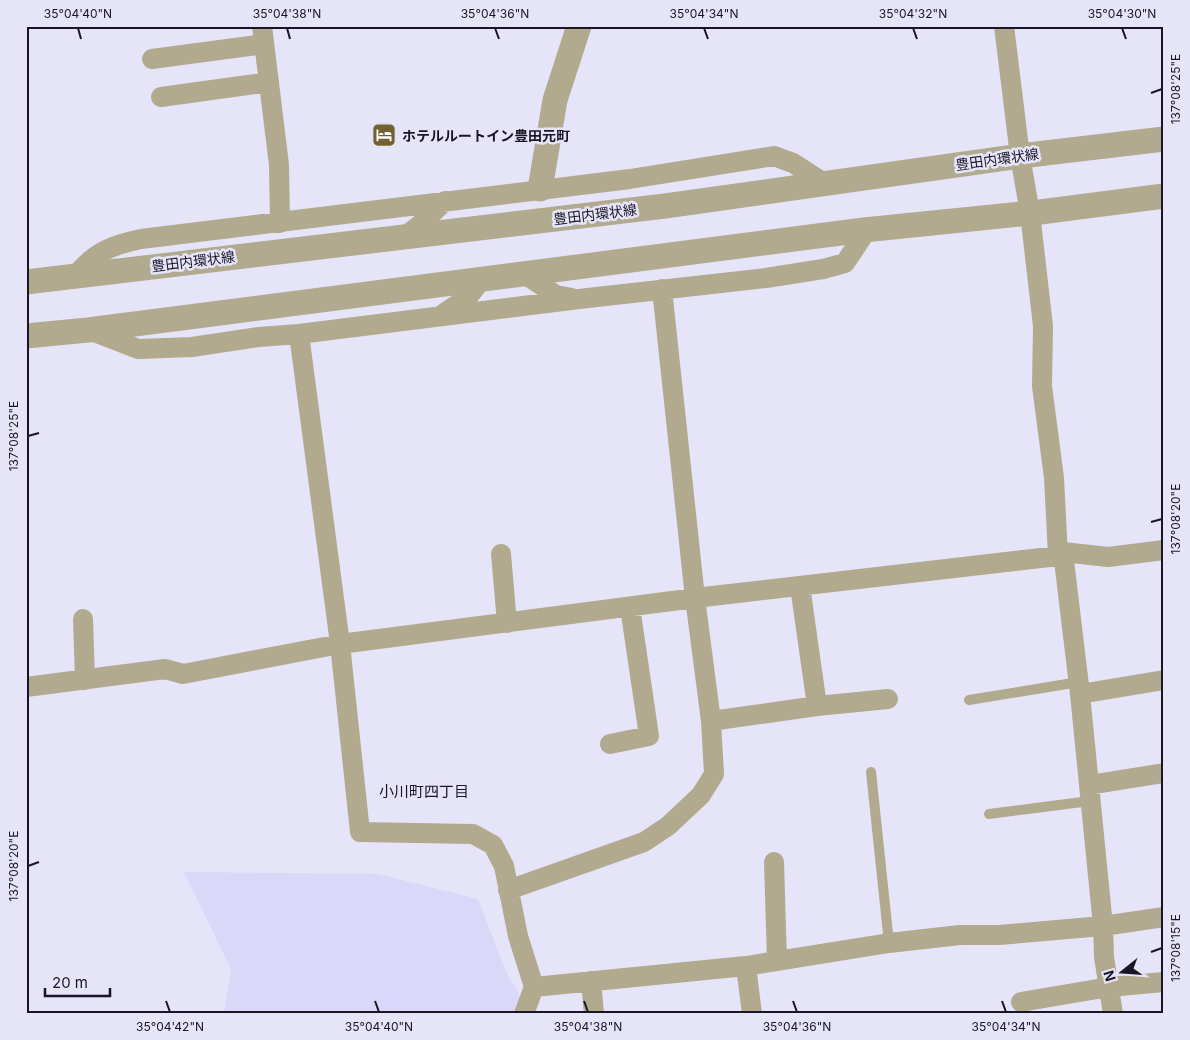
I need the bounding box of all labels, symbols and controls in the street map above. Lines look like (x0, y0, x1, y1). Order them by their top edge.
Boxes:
text: 35°04'40"N (44, 6, 112, 21)
text: 35°04'38"N (253, 6, 321, 21)
text: 35°04'36"N (461, 6, 529, 21)
text: 35°04'34"N (670, 6, 738, 21)
text: 35°04'32"N (879, 6, 947, 21)
text: 35°04'30"N (1088, 6, 1156, 21)
text: 137°08'25"E (1168, 54, 1183, 124)
hotel icon: ホテルルートイン豊田元町 (371, 122, 397, 148)
place label: ホテルルートイン豊田元町 (402, 127, 570, 144)
street label: 豊田内環状線 (954, 145, 1040, 173)
street label: 豊田内環状線 (552, 200, 638, 228)
street label: 豊田内環状線 (150, 247, 236, 275)
text: 137°08'25"E (6, 401, 21, 471)
text: 137°08'20"E (1168, 484, 1183, 554)
district label: 小川町四丁目 (379, 782, 469, 801)
text: 137°08'20"E (6, 831, 21, 901)
text: 137°08'15"E (1168, 914, 1183, 982)
north arrow (1098, 948, 1148, 998)
scale bar (45, 965, 110, 997)
text: N (1099, 968, 1119, 984)
text: 20 m (52, 973, 88, 992)
text: 35°04'42"N (136, 1019, 204, 1034)
text: 35°04'40"N (345, 1019, 413, 1034)
text: 35°04'38"N (554, 1019, 622, 1034)
text: 35°04'36"N (763, 1019, 831, 1034)
text: 35°04'34"N (972, 1019, 1040, 1034)

